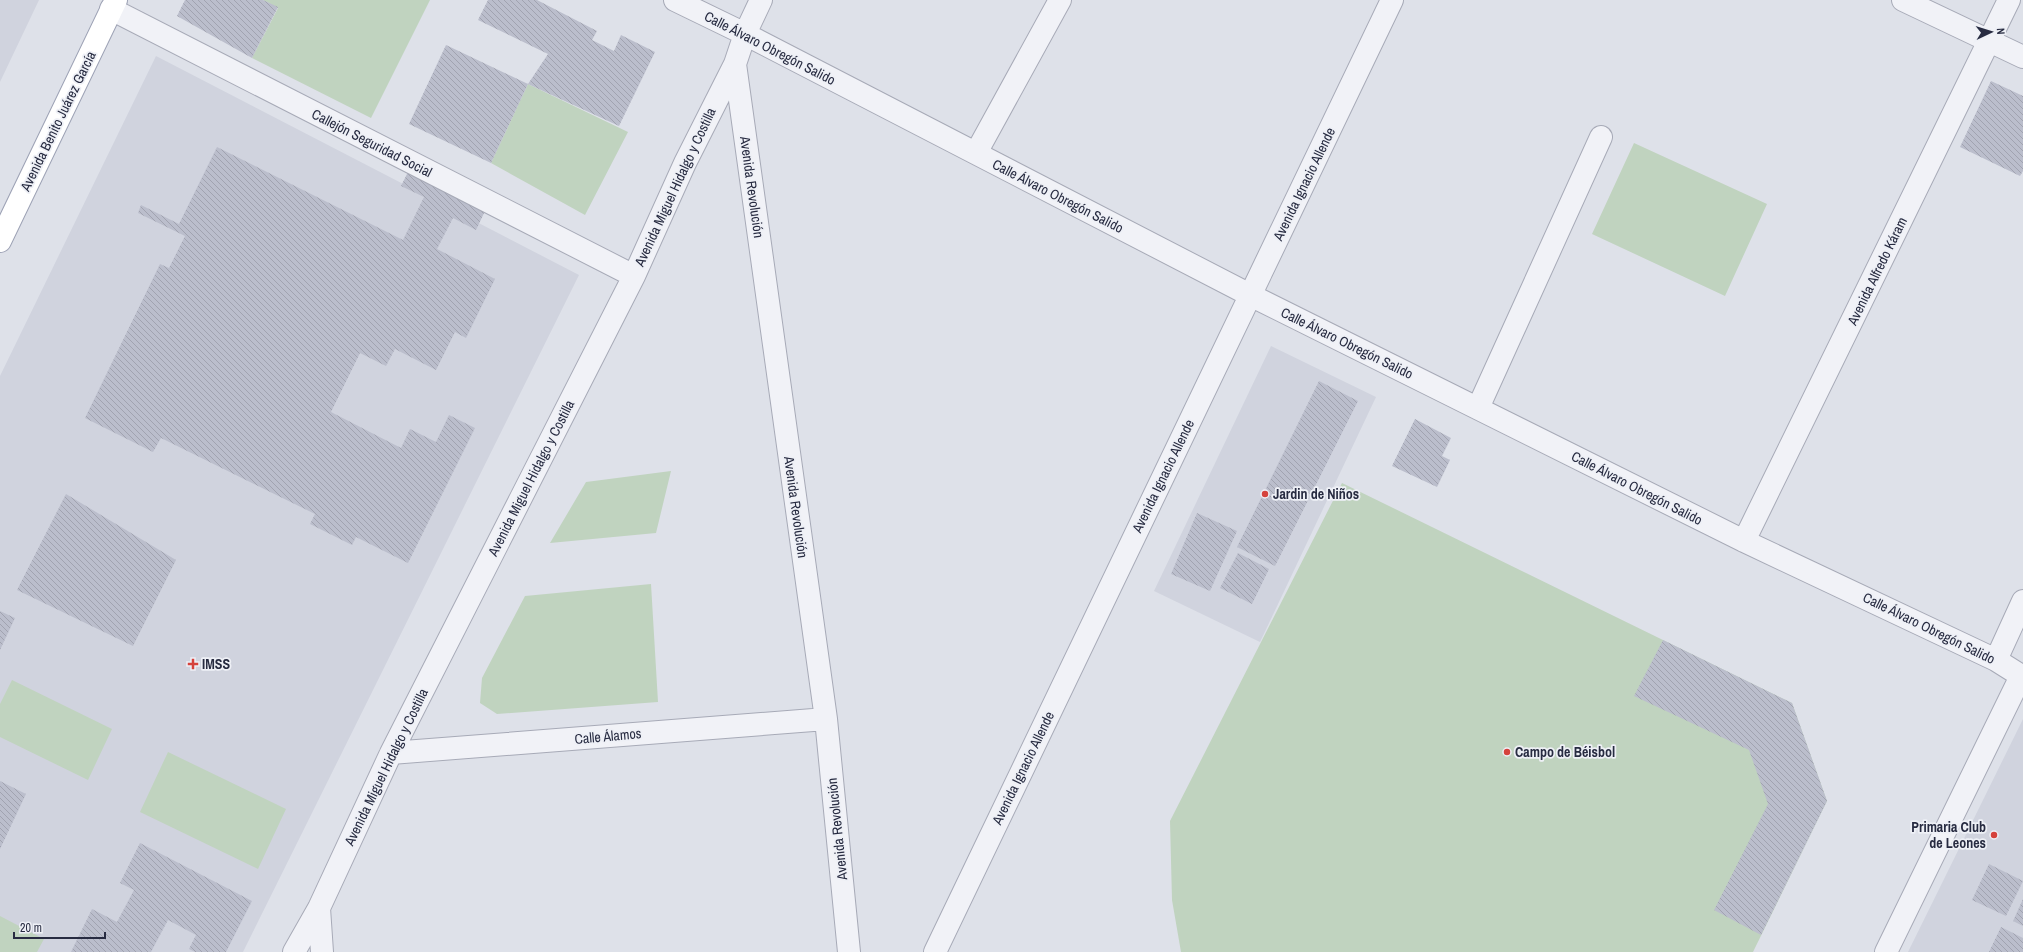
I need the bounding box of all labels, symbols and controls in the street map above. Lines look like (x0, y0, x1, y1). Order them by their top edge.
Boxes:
street label: Calle Álvaro Obregón Salido (701, 7, 839, 89)
north arrow (1971, 12, 2011, 52)
text: N (1994, 28, 2008, 35)
street label: Avenida Benito Juárez García (16, 47, 100, 195)
street label: Avenida Miguel Hidalgo y Costilla (630, 104, 720, 270)
street label: Callejón Seguridad Social (309, 105, 435, 181)
street label: Avenida Ignacio Allende (1268, 124, 1339, 244)
street label: Avenida Revolución (736, 134, 768, 239)
street label: Calle Álvaro Obregón Salido (989, 155, 1127, 237)
street label: Avenida Alfredo Káram (1843, 214, 1911, 329)
street label: Calle Álvaro Obregón Salido (1278, 303, 1416, 383)
street label: Avenida Miguel Hidalgo y Costilla (483, 396, 579, 560)
street label: Avenida Ignacio Allende (1127, 416, 1198, 536)
street label: Calle Álvaro Obregón Salido (1568, 447, 1706, 529)
street label: Avenida Revolución (780, 454, 812, 559)
place label: Jardin de Niños (1273, 485, 1359, 503)
marker: Jardin de Niños (1260, 489, 1270, 499)
street label: Calle Álvaro Obregón Salido (1860, 588, 1998, 668)
place label: IMSS (202, 655, 230, 673)
marker: IMSS (187, 658, 199, 670)
street label: Avenida Miguel Hidalgo y Costilla (340, 685, 432, 849)
street label: Avenida Ignacio Allende (987, 708, 1058, 828)
street label: Calle Álamos (574, 724, 642, 748)
place label: Campo de Béisbol (1515, 743, 1615, 761)
marker: Campo de Béisbol (1502, 747, 1512, 757)
street label: Avenida Revolución (823, 777, 851, 882)
place label: Primaria Club de Leones (1911, 818, 1986, 852)
marker: Primaria Club de Leones (1989, 830, 1999, 840)
scale bar (14, 914, 105, 940)
text: 20 m (20, 920, 42, 936)

